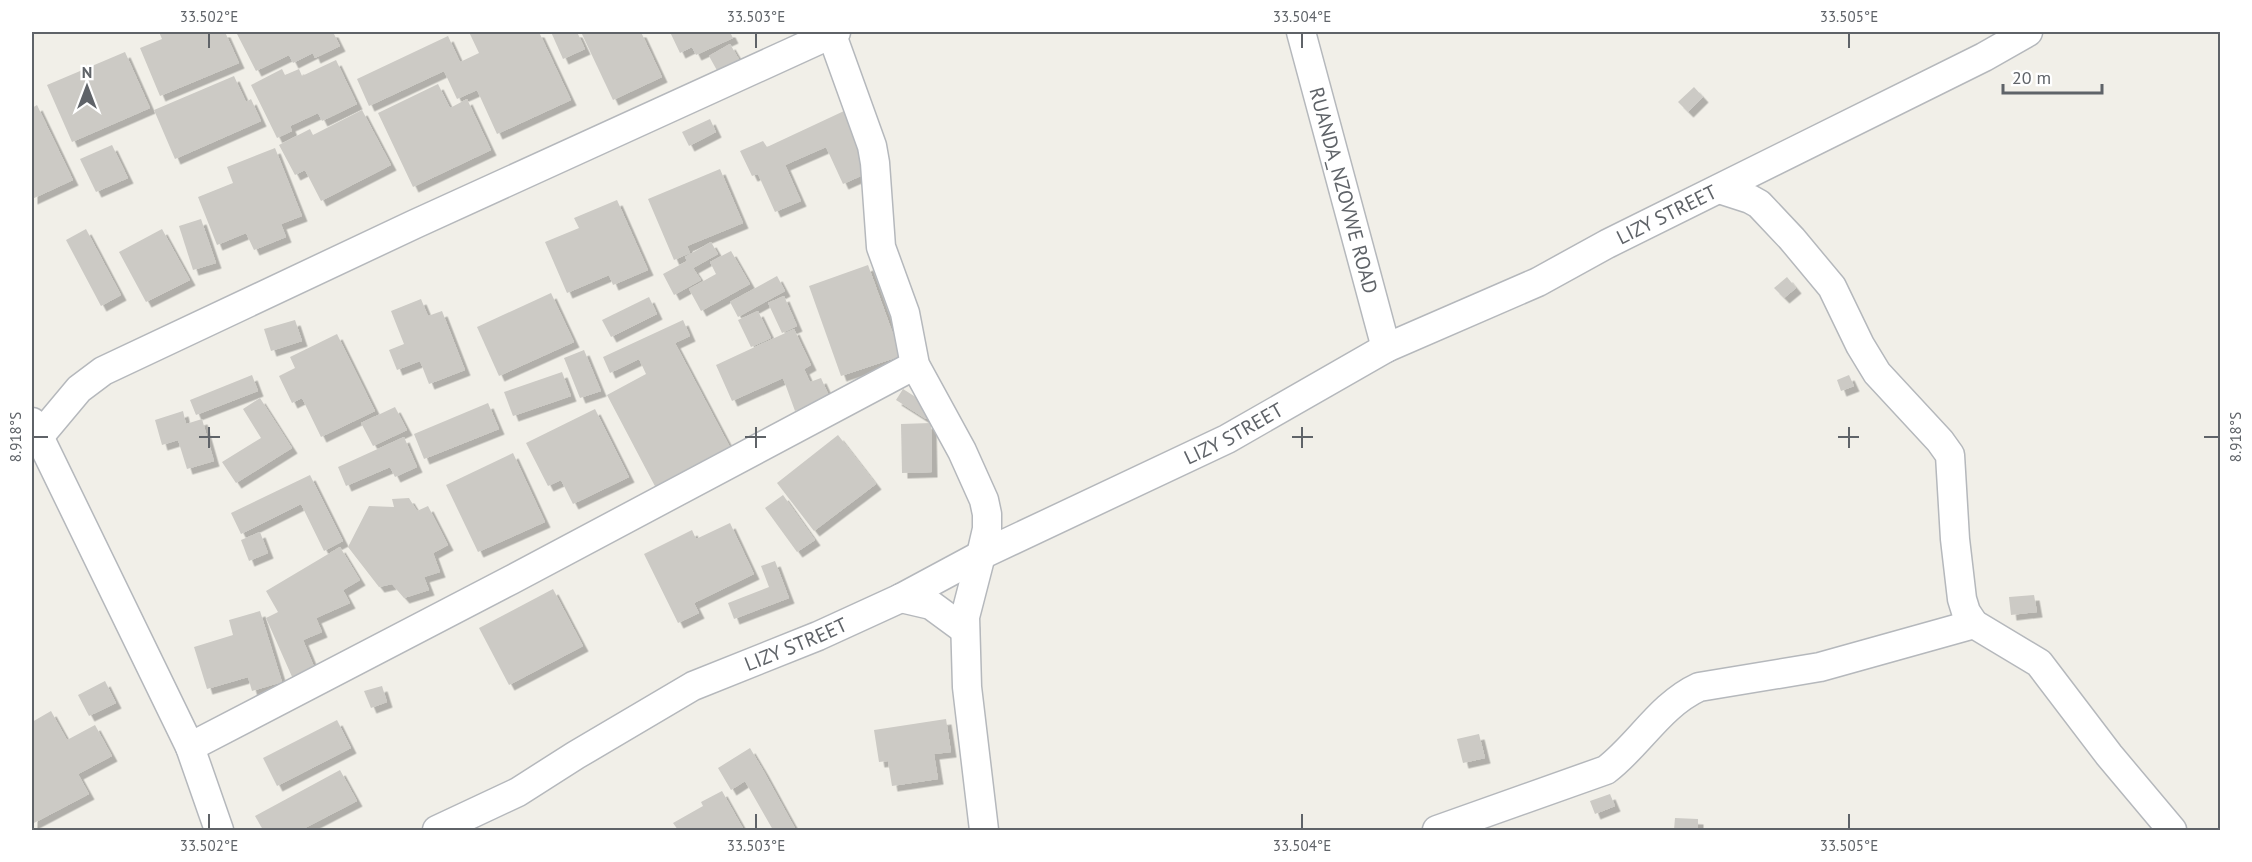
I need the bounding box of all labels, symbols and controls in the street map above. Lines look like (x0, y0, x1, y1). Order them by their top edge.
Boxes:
text: 33.502°E (180, 7, 238, 26)
text: 33.503°E (727, 7, 785, 26)
text: 33.504°E (1273, 7, 1331, 26)
text: 33.505°E (1820, 7, 1878, 26)
north arrow (57, 57, 117, 117)
scale bar (2003, 57, 2102, 95)
text: N (82, 62, 92, 82)
text: 20 m (2012, 66, 2051, 89)
street label: RUANDA_NZOVWE ROAD (1303, 84, 1384, 296)
street label: LIZY STREET (1612, 179, 1721, 250)
street label: LIZY STREET (1180, 397, 1288, 470)
text: 8.918°S (6, 412, 25, 462)
text: 8.918°S (2226, 412, 2245, 462)
street label: LIZY STREET (741, 611, 851, 677)
text: 33.502°E (180, 836, 238, 855)
text: 33.503°E (727, 836, 785, 855)
text: 33.504°E (1273, 836, 1331, 855)
text: 33.505°E (1820, 836, 1878, 855)

